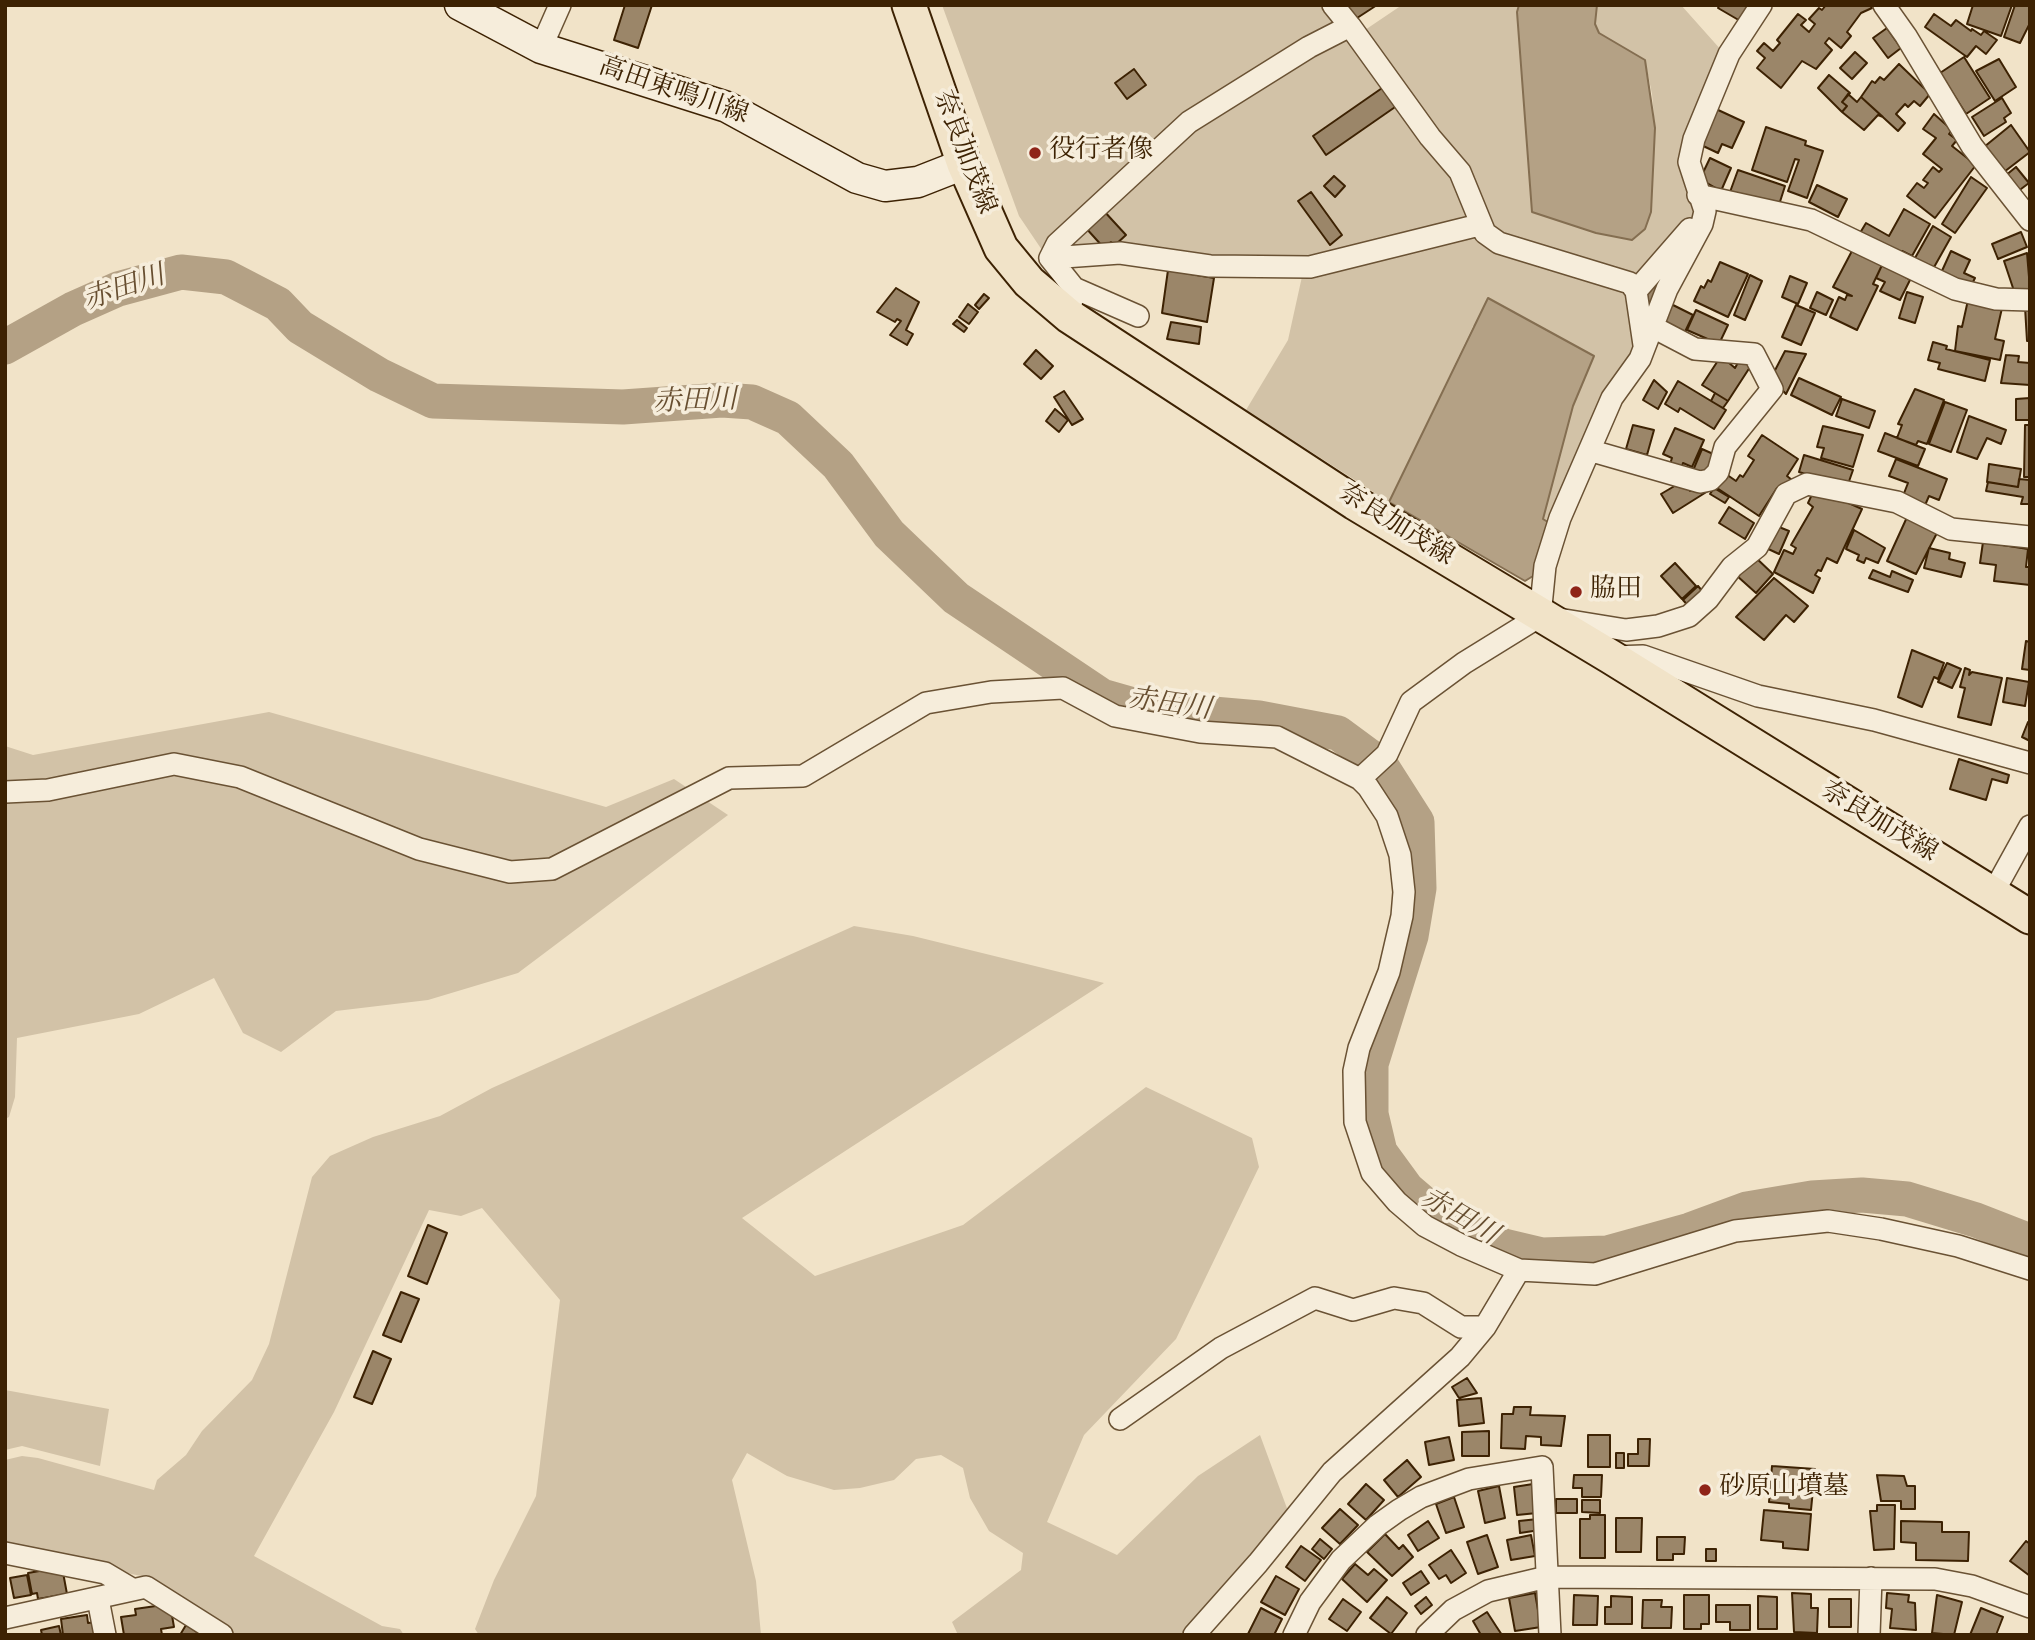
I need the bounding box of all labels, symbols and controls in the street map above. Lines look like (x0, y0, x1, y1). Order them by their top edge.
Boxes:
street label: 高田東鳴川線 (594, 53, 752, 133)
street label: 奈良加茂線 (924, 87, 1000, 219)
place label: 役行者像 (1049, 137, 1153, 169)
marker: 役行者像 (1027, 145, 1043, 161)
water label: 赤田川 (80, 261, 170, 321)
water label: 赤田川 (652, 386, 738, 422)
street label: 奈良加茂線 (1332, 479, 1458, 575)
place label: 脇田 (1590, 576, 1642, 608)
marker: 脇田 (1568, 584, 1584, 600)
water label: 赤田川 (1125, 685, 1213, 729)
street label: 奈良加茂線 (1814, 777, 1942, 871)
water label: 赤田川 (1413, 1183, 1503, 1255)
place label: 砂原山墳墓 (1719, 1474, 1849, 1506)
marker: 砂原山墳墓 (1697, 1482, 1713, 1498)

